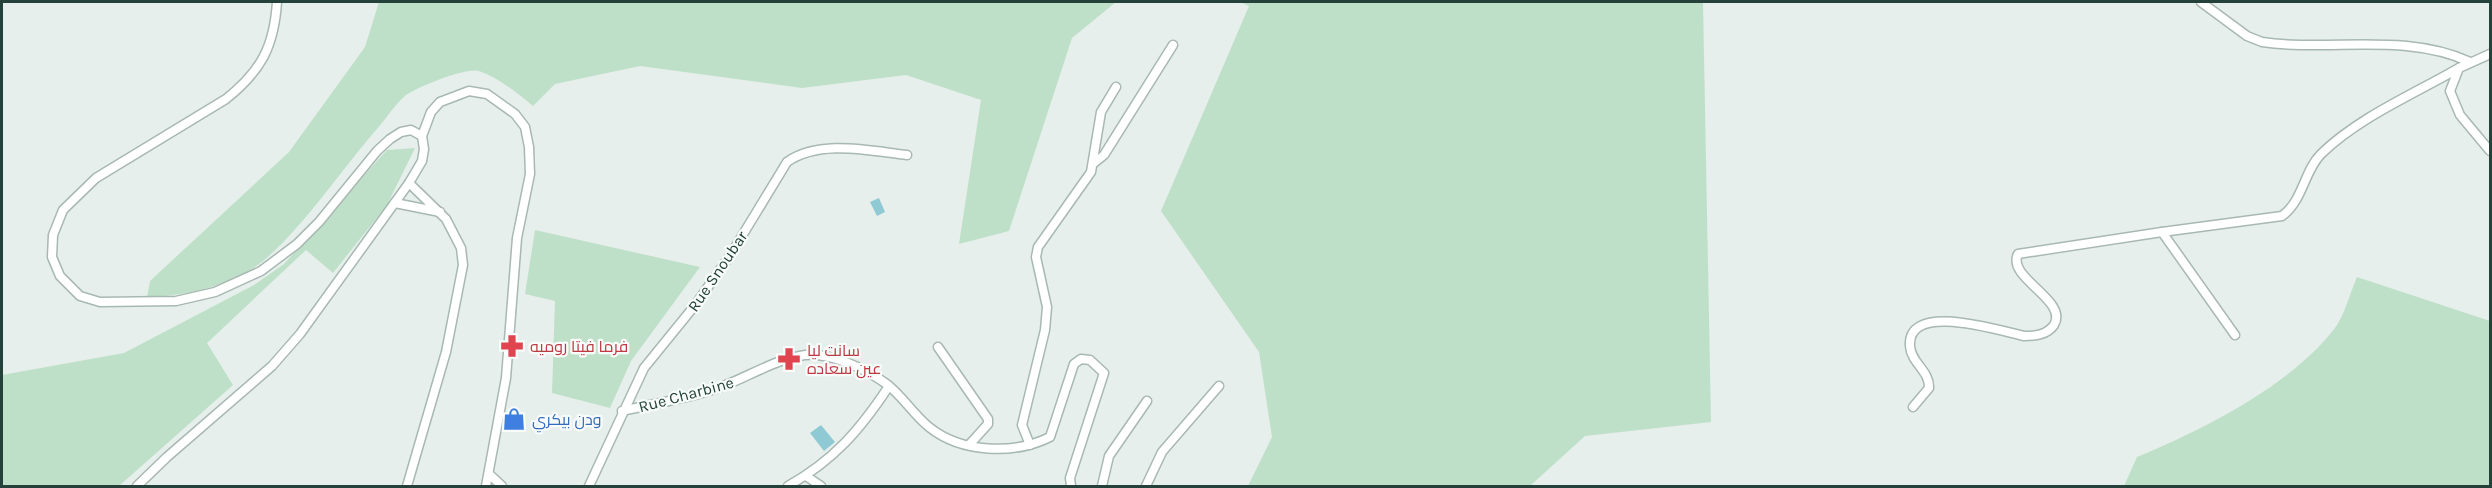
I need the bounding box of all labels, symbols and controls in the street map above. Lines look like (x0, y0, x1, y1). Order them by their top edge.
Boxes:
street label: Rue Snoubar (683, 227, 752, 315)
pharmacy icon: فرما فيتا روميه (499, 333, 525, 359)
place label: فرما فيتا روميه (530, 337, 628, 356)
place label: سانت ليا عين سعاده (807, 341, 881, 379)
pharmacy icon: سانت ليا عين سعاده (776, 346, 802, 372)
street label: Rue Charbine (636, 373, 736, 416)
shop icon: ودن بيكري (501, 406, 527, 432)
place label: ودن بيكري (532, 410, 602, 433)

